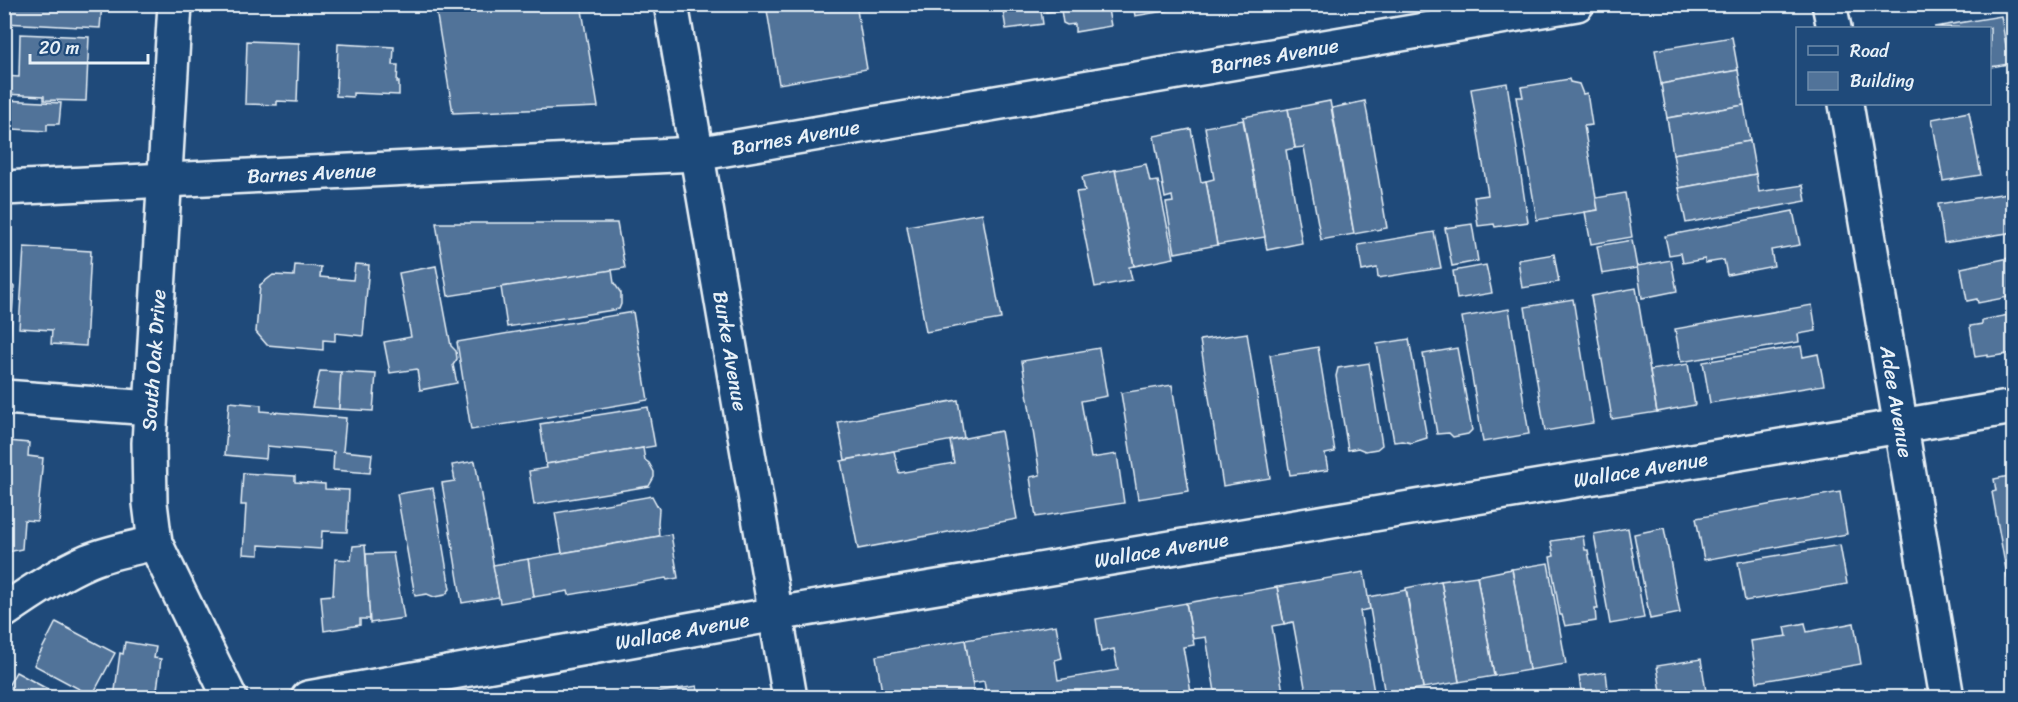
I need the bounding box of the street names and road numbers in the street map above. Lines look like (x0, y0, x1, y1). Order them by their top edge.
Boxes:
street label: Barnes Avenue (1208, 27, 1341, 84)
street label: Barnes Avenue (729, 109, 862, 165)
street label: Barnes Avenue (246, 152, 377, 194)
street label: South Oak Drive (132, 288, 176, 432)
street label: Burke Avenue (703, 288, 758, 414)
street label: Adee Avenue (1870, 342, 1923, 460)
street label: Wallace Avenue (1571, 441, 1711, 498)
street label: Wallace Avenue (1091, 521, 1231, 578)
street label: Wallace Avenue (612, 602, 752, 660)

